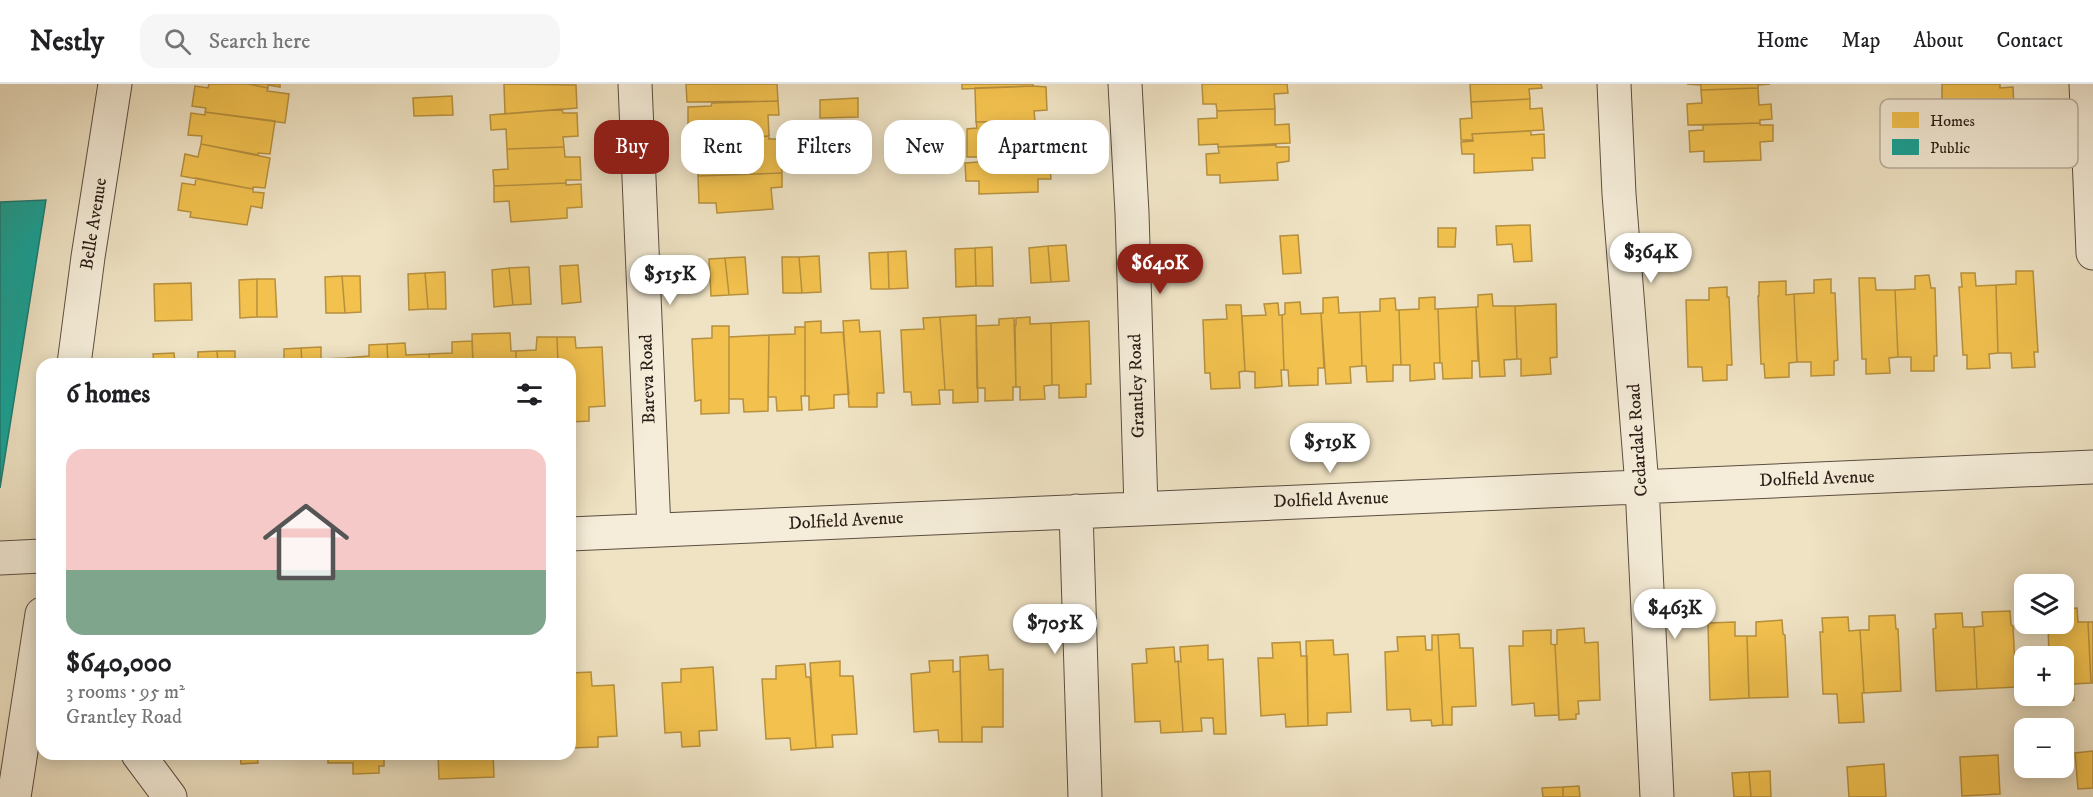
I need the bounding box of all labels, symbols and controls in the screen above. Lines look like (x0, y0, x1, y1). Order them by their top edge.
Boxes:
search box (140, 14, 560, 68)
text: Nestly (30, 24, 104, 59)
icon: search (161, 25, 194, 58)
text: Search here (209, 28, 310, 55)
text: Home (1757, 28, 1809, 54)
text: Map (1842, 28, 1880, 54)
text: About (1913, 28, 1964, 54)
text: Contact (1997, 28, 2063, 54)
legend (1880, 99, 2078, 168)
text: Homes (1930, 111, 1975, 131)
chip: Buy (594, 120, 669, 174)
chip: Rent (681, 120, 764, 174)
chip: Filters (776, 120, 872, 174)
chip: New (884, 120, 965, 174)
chip: Apartment (977, 120, 1109, 174)
text: Public (1930, 138, 1970, 158)
street label: Belle Avenue (76, 176, 112, 272)
pin: $364K (1609, 233, 1693, 284)
text: $364K (1624, 240, 1678, 265)
pin: $640K (1118, 244, 1202, 295)
text: $640K (1131, 251, 1189, 276)
pin: $515K (628, 255, 712, 306)
text: $515K (644, 262, 696, 287)
street label: Grantley Road (1124, 333, 1150, 439)
street label: Bareva Road (635, 334, 661, 424)
text: 6 homes (66, 378, 150, 411)
icon: filters (513, 378, 546, 411)
street label: Cedardale Road (1623, 383, 1653, 497)
pin: $519K (1288, 423, 1372, 474)
text: $519K (1304, 430, 1356, 455)
street label: Dolfield Avenue (1759, 466, 1875, 492)
street label: Dolfield Avenue (1273, 487, 1389, 513)
icon: home (252, 488, 360, 596)
street label: Dolfield Avenue (788, 507, 904, 535)
map controls (2014, 574, 2074, 778)
button: layers (2014, 574, 2074, 634)
pin: $463K (1633, 589, 1717, 640)
text: $463K (1648, 596, 1702, 621)
pin: $705K (1013, 604, 1097, 655)
text: $705K (1027, 611, 1083, 636)
button: + (2014, 646, 2074, 706)
text: $640,000 (66, 647, 172, 680)
text: 3 rooms · 95 m² (66, 680, 185, 705)
text: Grantley Road (66, 705, 182, 730)
button: − (2014, 718, 2074, 778)

